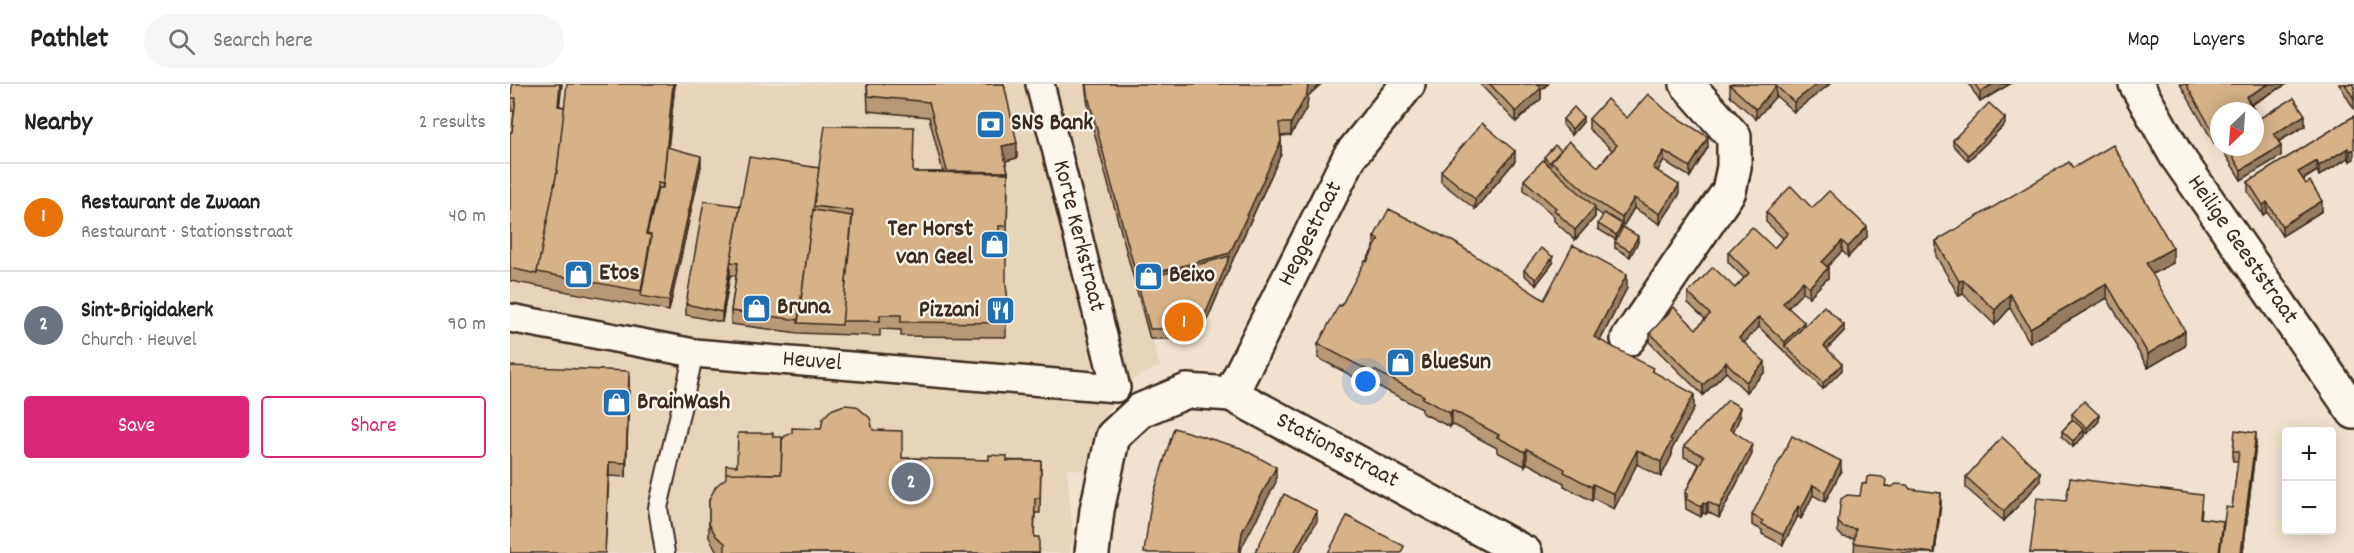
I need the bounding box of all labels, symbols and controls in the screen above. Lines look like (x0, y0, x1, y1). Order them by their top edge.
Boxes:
search box (144, 14, 564, 68)
text: Pathlet (30, 21, 108, 61)
icon: search (165, 25, 198, 58)
text: Search here (213, 26, 313, 57)
text: Map (2128, 26, 2159, 56)
text: Layers (2192, 26, 2245, 56)
text: Share (2278, 26, 2324, 56)
north arrow (2210, 102, 2264, 156)
text: Nearby (24, 105, 92, 142)
place label: SNS Bank (1011, 107, 1093, 141)
bank icon: SNS Bank (974, 108, 1006, 140)
text: 2 results (419, 109, 486, 137)
street label: Korte Kerkstraat (1043, 157, 1113, 316)
street label: Heilige Geeststraat (2178, 168, 2306, 332)
street label: Heggestraat (1270, 176, 1352, 292)
text: Restaurant de Zwaan (81, 188, 260, 219)
text: 1 (41, 203, 46, 231)
text: 40 m (448, 203, 486, 231)
place label: Ter Horst van Geel (888, 213, 973, 275)
text: Restaurant · Stationsstraat (81, 219, 293, 247)
shop icon: Ter Horst van Geel (978, 228, 1010, 260)
place label: Etos (599, 257, 640, 291)
shop icon: Etos (562, 258, 594, 290)
place label: Beixo (1169, 259, 1215, 293)
shop icon: Beixo (1132, 260, 1164, 292)
place label: Bruna (777, 291, 831, 325)
shop icon: Bruna (740, 292, 772, 324)
place label: Pizzani (919, 294, 980, 328)
restaurant icon: Pizzani (984, 295, 1016, 327)
text: Sint-Brigidakerk (81, 296, 213, 327)
pin: 1 (1164, 300, 1204, 344)
text: 2 (39, 311, 48, 339)
text: 90 m (448, 311, 486, 339)
text: Church · Heuvel (81, 327, 197, 355)
street label: Heuvel (781, 342, 843, 382)
place label: BlueSun (1421, 346, 1491, 380)
shop icon: BlueSun (1384, 347, 1416, 379)
your location (1351, 367, 1380, 396)
place label: BrainWash (637, 386, 730, 420)
shop icon: BrainWash (600, 387, 632, 419)
button: Save (24, 396, 249, 458)
button: Share (261, 396, 486, 458)
street label: Stationsstraat (1269, 404, 1405, 498)
map controls (2282, 427, 2336, 535)
button: + (2282, 427, 2336, 481)
pin: 2 (892, 460, 930, 504)
button: − (2282, 481, 2336, 535)

